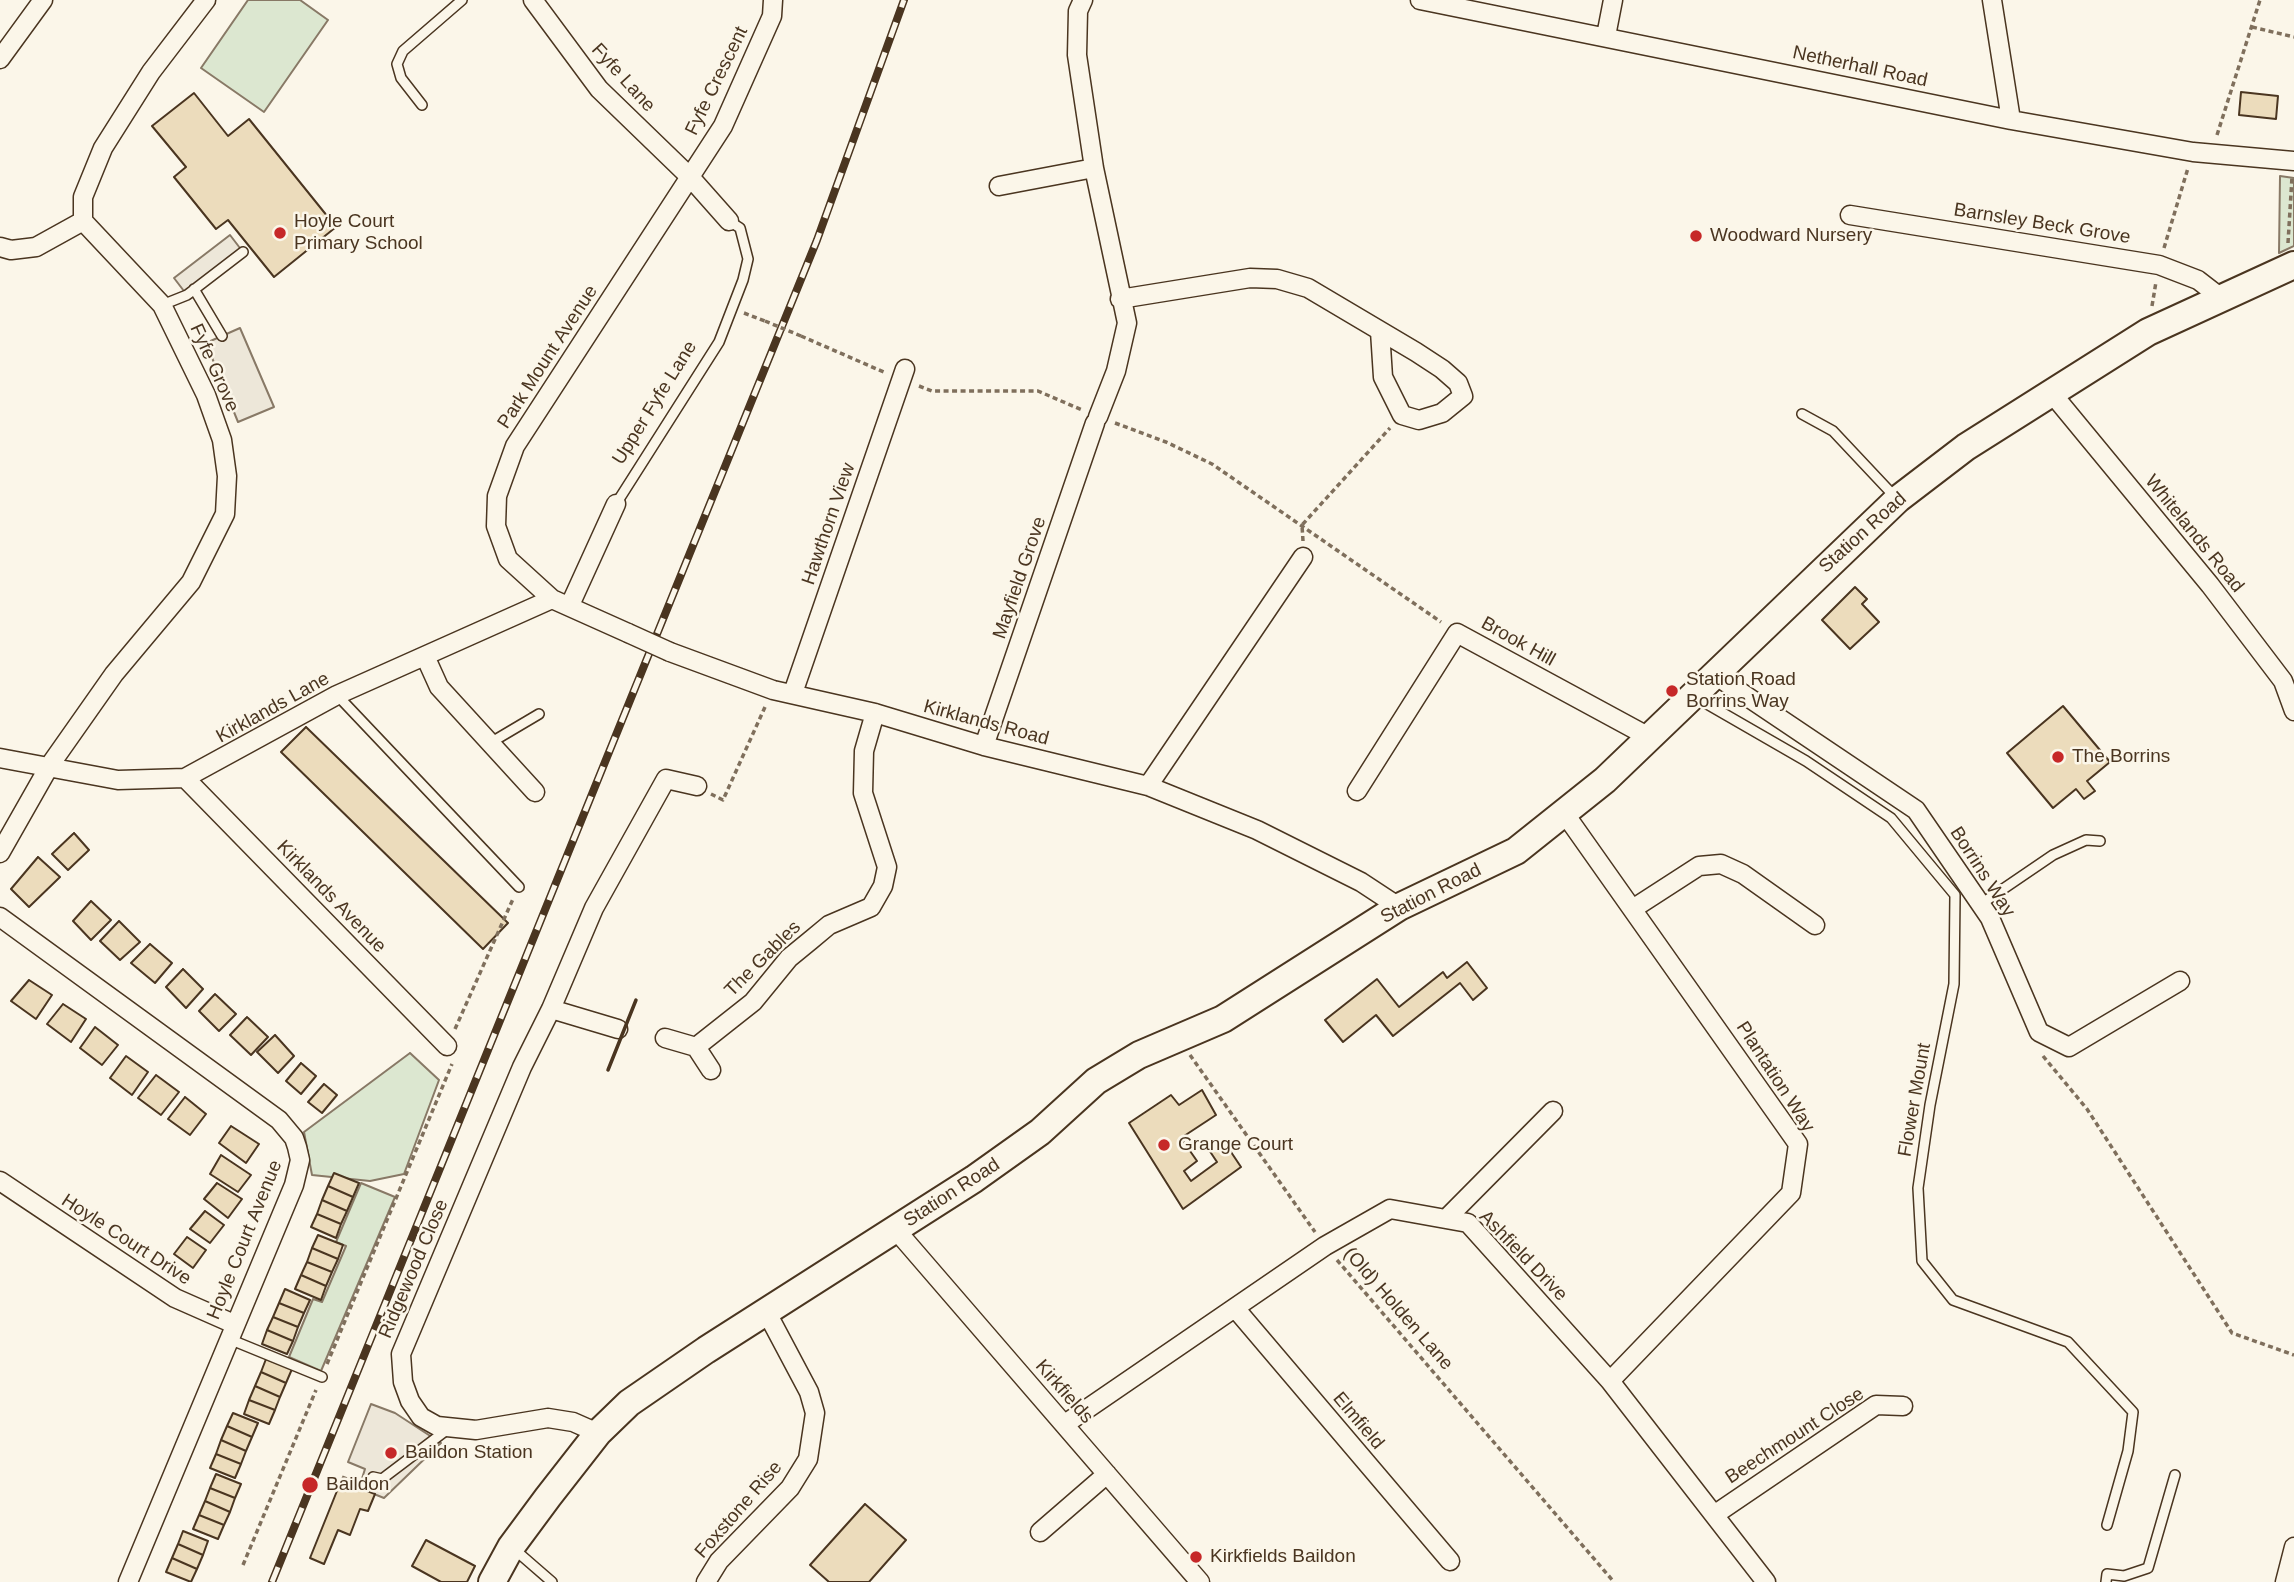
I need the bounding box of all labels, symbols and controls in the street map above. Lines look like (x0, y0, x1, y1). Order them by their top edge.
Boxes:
street label: Fyfe Crescent (681, 23, 753, 139)
street label: Fyfe Lane (586, 39, 660, 117)
street label: Netherhall Road (1790, 42, 1930, 92)
street label: Barnsley Beck Grove (1952, 199, 2132, 249)
place label: Hoyle Court Primary School (294, 211, 423, 255)
marker: Hoyle Court Primary School (272, 225, 288, 241)
place label: Woodward Nursery (1710, 225, 1872, 247)
marker: Woodward Nursery (1688, 228, 1704, 244)
street label: Park Mount Avenue (493, 281, 603, 433)
street label: Fyfe Grove (184, 320, 244, 416)
street label: Upper Fyfe Lane (608, 337, 702, 469)
street label: Hawthorn View (797, 460, 861, 588)
street label: Whitelands Road (2140, 471, 2248, 597)
street label: Station Road (1815, 488, 1911, 578)
street label: Mayfield Grove (988, 514, 1052, 642)
street label: Brook Hill (1477, 612, 1559, 672)
street label: Kirklands Lane (213, 668, 333, 748)
place label: Station Road Borrins Way (1686, 669, 1796, 713)
marker: Station Road Borrins Way (1664, 683, 1680, 699)
street label: Kirklands Road (921, 695, 1051, 751)
place label: The Borrins (2072, 746, 2170, 768)
marker: The Borrins (2050, 749, 2066, 765)
street label: Borrins Way (1944, 823, 2020, 921)
street label: Kirklands Avenue (272, 836, 390, 958)
street label: Station Road (1377, 859, 1485, 929)
street label: The Gables (720, 916, 806, 1002)
street label: Plantation Way (1731, 1018, 1819, 1136)
street label: Flower Mount (1894, 1041, 1936, 1159)
place label: Grange Court (1178, 1134, 1293, 1156)
marker: Grange Court (1156, 1137, 1172, 1153)
street label: Station Road (900, 1154, 1004, 1232)
street label: Hoyle Court Avenue (203, 1157, 287, 1323)
street label: Hoyle Court Drive (57, 1190, 195, 1290)
street label: Ridgewood Close (374, 1196, 454, 1342)
street label: Ashfield Drive (1474, 1206, 1572, 1306)
street label: (Old) Holden Lane (1338, 1243, 1458, 1375)
street label: Kirkfields (1030, 1355, 1098, 1429)
street label: Beechmount Close (1721, 1383, 1869, 1489)
street label: Elmfield (1328, 1388, 1388, 1454)
place label: Baildon Station (405, 1442, 533, 1464)
marker: Baildon Station (383, 1445, 399, 1461)
street label: Foxstone Rise (691, 1457, 787, 1563)
place label: Baildon (326, 1474, 389, 1496)
marker: Baildon (300, 1475, 320, 1495)
place label: Kirkfields Baildon (1210, 1546, 1356, 1568)
marker: Kirkfields Baildon (1188, 1549, 1204, 1565)

